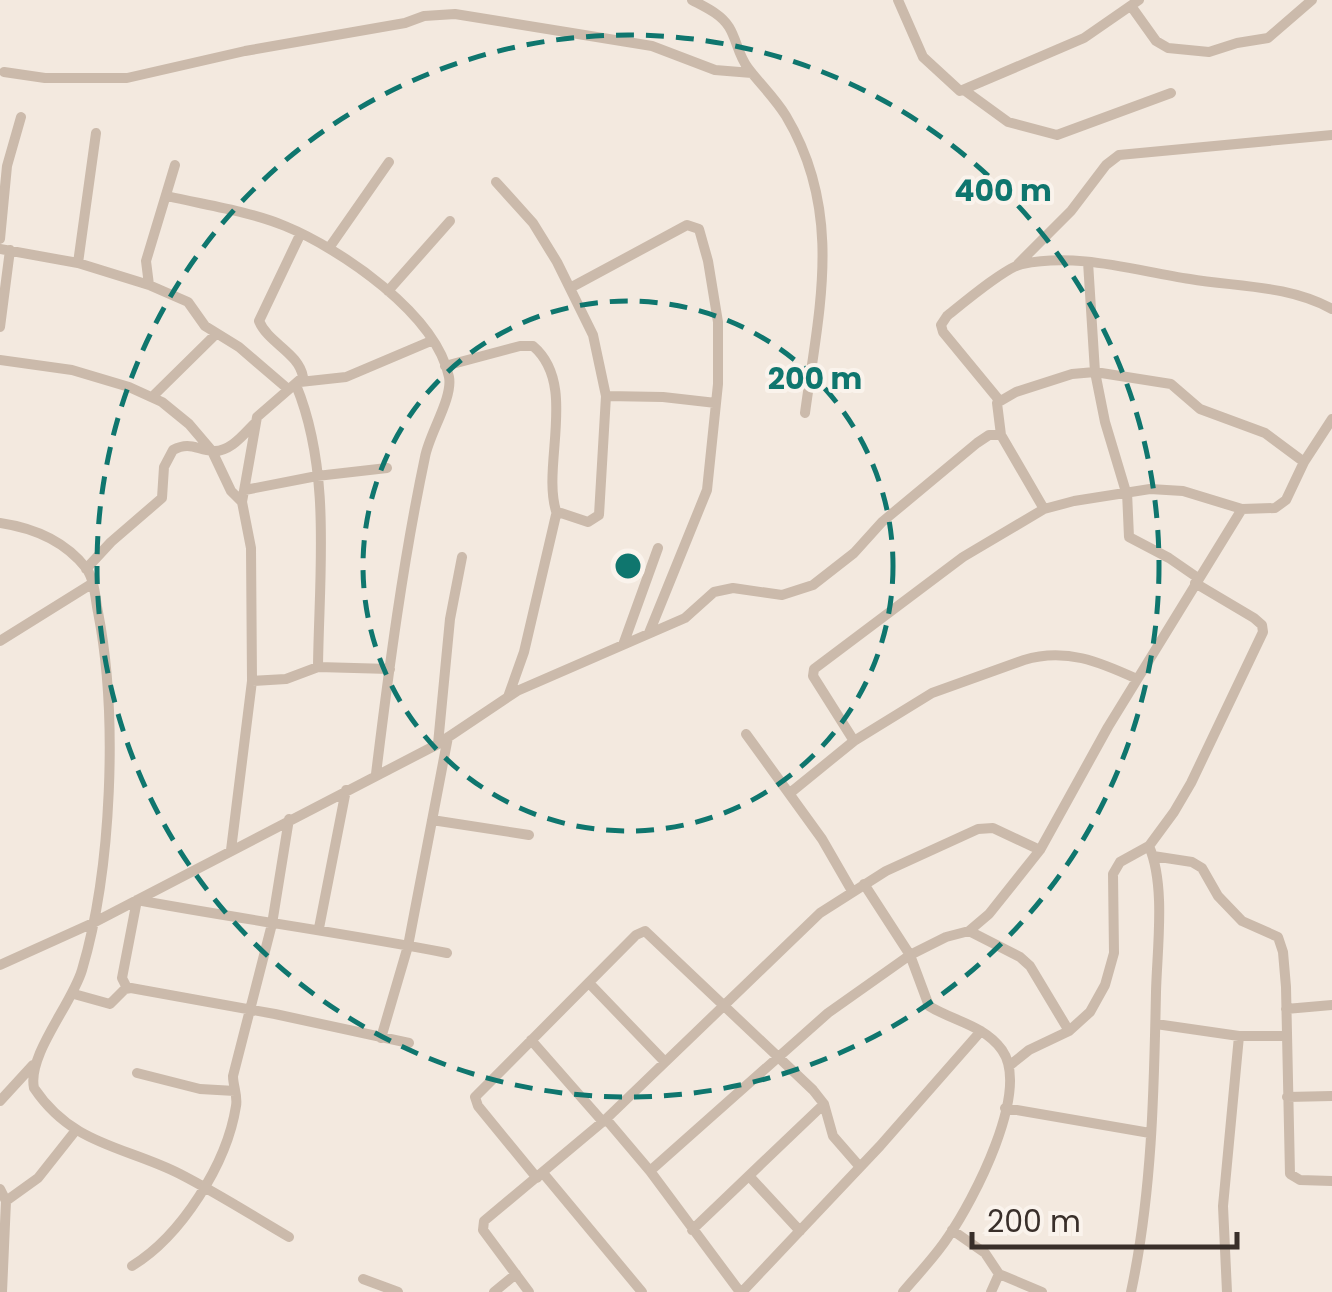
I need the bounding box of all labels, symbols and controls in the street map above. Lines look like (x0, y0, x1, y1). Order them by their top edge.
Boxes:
text: 400 m (954, 169, 1052, 212)
text: 200 m (768, 357, 862, 400)
centre of rings (610, 548, 646, 584)
scale bar (972, 1187, 1237, 1249)
text: 200 m (987, 1200, 1081, 1243)

